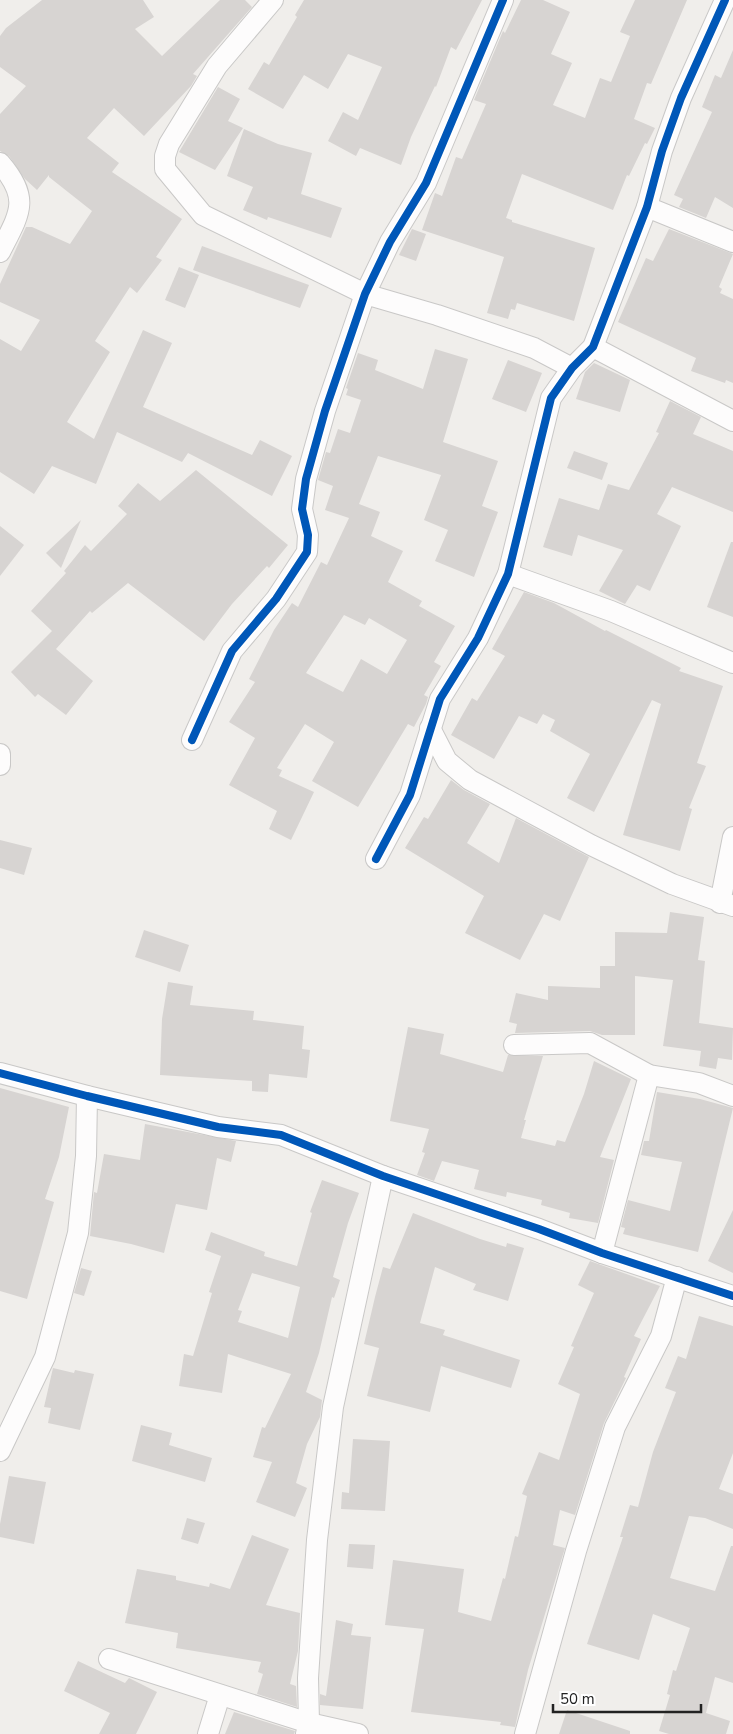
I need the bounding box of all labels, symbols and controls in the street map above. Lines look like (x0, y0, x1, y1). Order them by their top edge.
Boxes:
scale bar (553, 1682, 700, 1714)
text: 50 m (560, 1689, 595, 1709)

